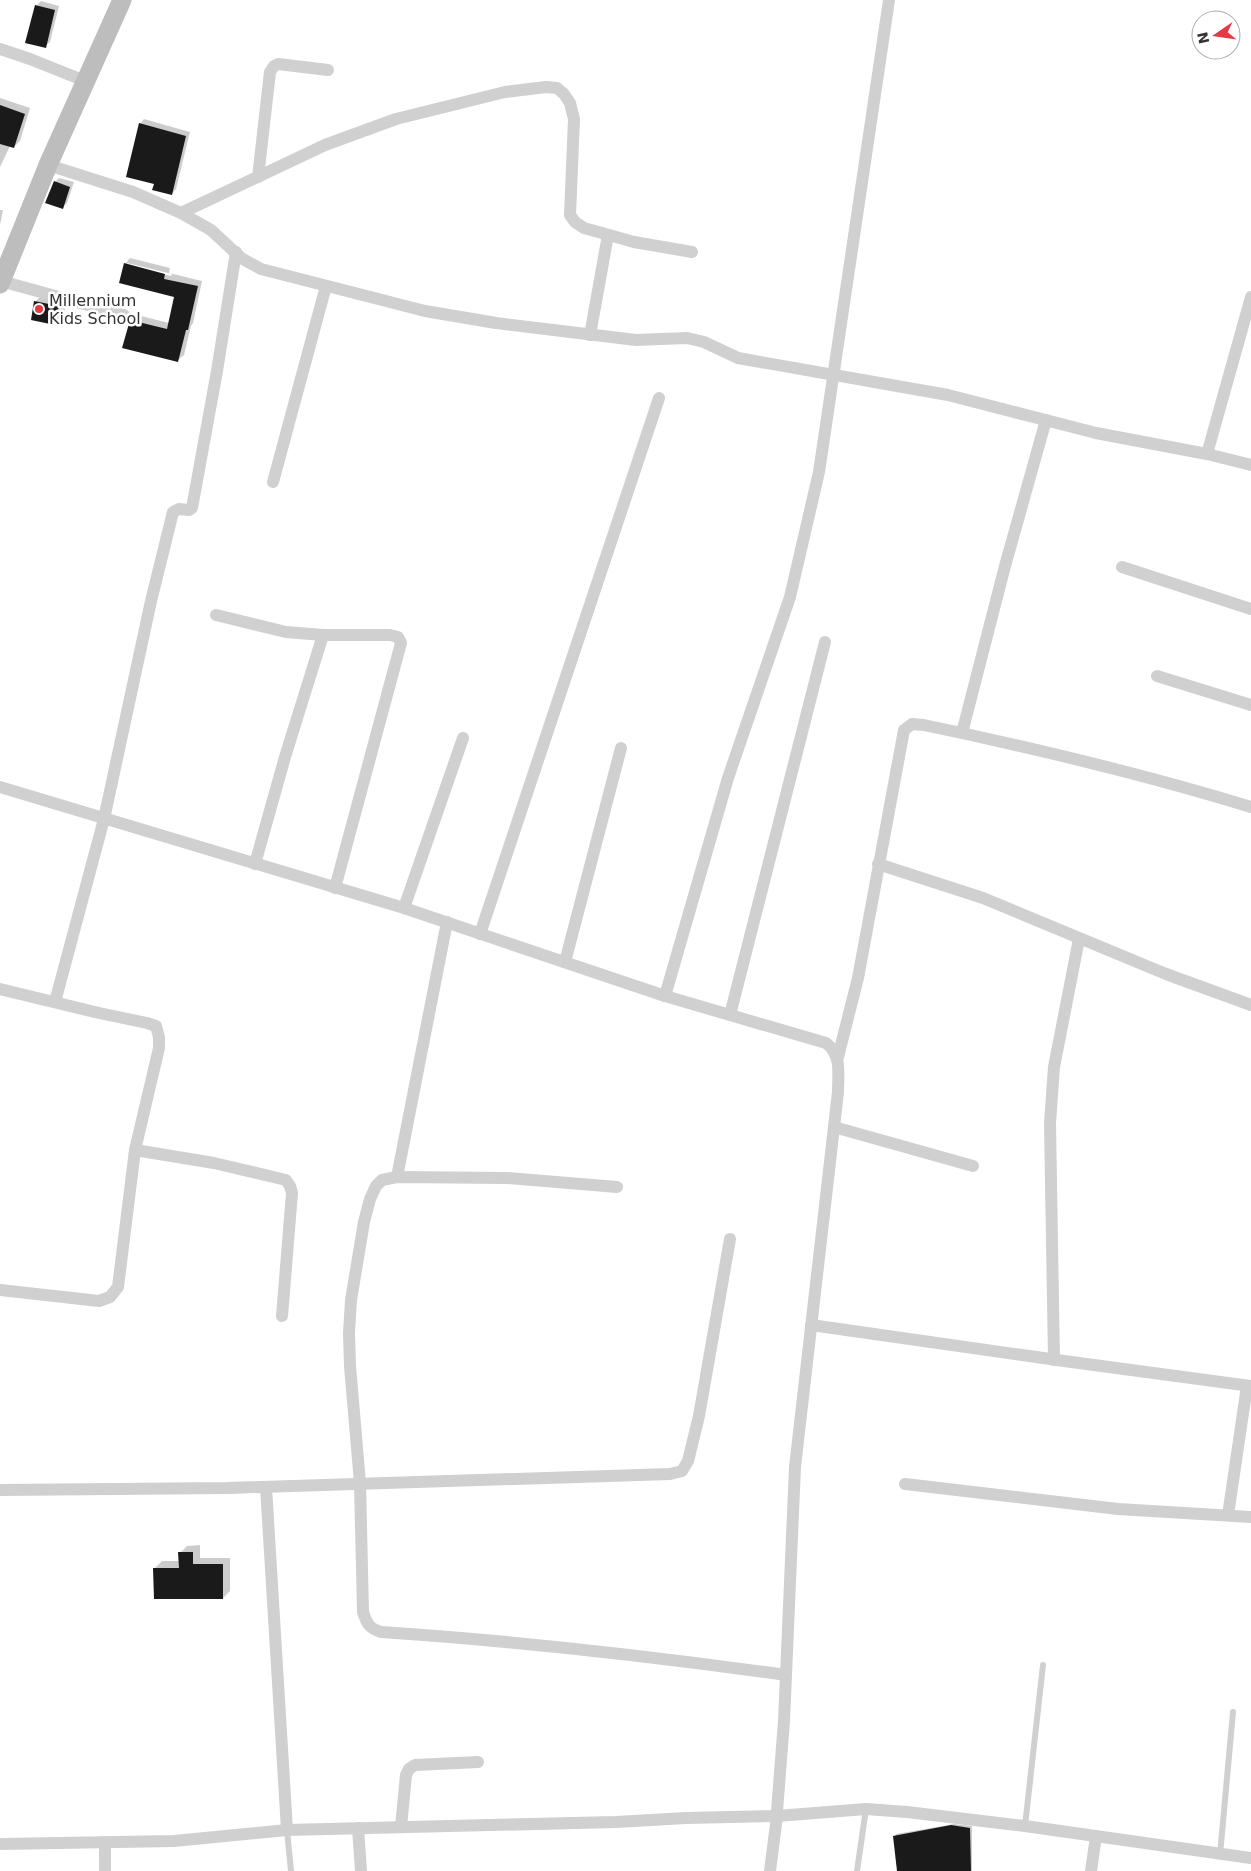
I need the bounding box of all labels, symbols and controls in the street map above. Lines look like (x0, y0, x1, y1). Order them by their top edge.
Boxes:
north arrow (1191, 10, 1241, 60)
text: N (1194, 30, 1212, 45)
place label: Millennium Kids School (49, 291, 141, 328)
marker: Millennium Kids School (33, 303, 45, 315)

